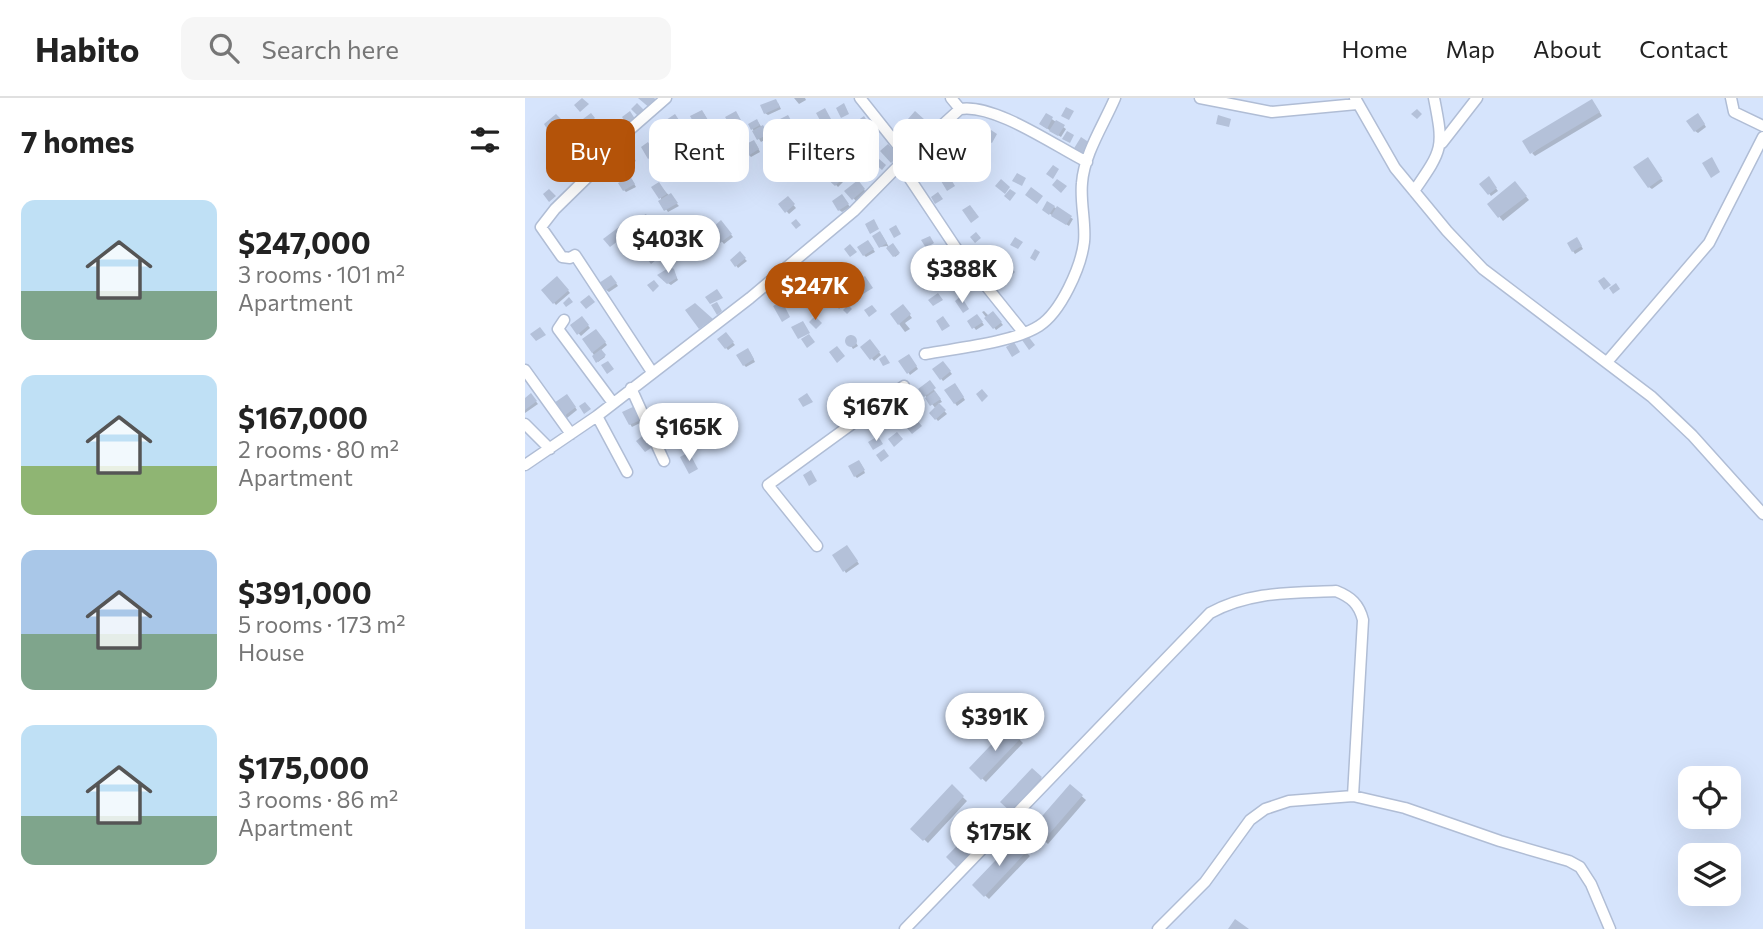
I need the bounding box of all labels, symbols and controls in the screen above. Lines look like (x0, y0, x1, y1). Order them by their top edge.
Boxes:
search box (181, 17, 671, 80)
text: Habito (35, 28, 139, 69)
icon: search (205, 29, 243, 67)
text: Search here (261, 33, 399, 64)
text: Home (1342, 34, 1408, 63)
text: Map (1446, 34, 1495, 63)
text: About (1533, 34, 1601, 63)
text: Contact (1639, 34, 1728, 63)
chip: Buy (546, 119, 635, 182)
chip: Rent (649, 119, 749, 182)
chip: Filters (763, 119, 879, 182)
chip: New (893, 119, 991, 182)
icon: filters (466, 121, 504, 159)
text: 7 homes (21, 122, 134, 159)
pin: $403K (619, 216, 717, 275)
text: $247,000 (238, 223, 371, 260)
text: $403K (632, 224, 704, 252)
icon: home (77, 228, 161, 312)
pin: $388K (913, 246, 1011, 305)
text: $388K (926, 254, 998, 282)
text: 3 rooms · 101 m² (238, 260, 405, 288)
pin: $247K (766, 262, 864, 322)
text: $247K (781, 271, 849, 299)
text: Apartment (238, 288, 353, 316)
pin: $167K (827, 384, 925, 443)
text: $167K (843, 392, 909, 420)
text: $167,000 (238, 398, 368, 435)
icon: home (77, 403, 161, 487)
pin: $165K (640, 404, 738, 463)
text: $165K (655, 412, 723, 440)
text: 2 rooms · 80 m² (238, 435, 399, 463)
text: Apartment (238, 463, 353, 491)
text: $391,000 (238, 573, 372, 610)
icon: home (77, 578, 161, 662)
text: 5 rooms · 173 m² (238, 610, 405, 638)
text: House (238, 638, 304, 666)
pin: $391K (946, 694, 1044, 753)
text: $391K (961, 702, 1029, 730)
text: $175,000 (238, 748, 369, 785)
icon: home (77, 753, 161, 837)
map controls (1678, 766, 1741, 906)
button: locate (1678, 766, 1741, 829)
text: 3 rooms · 86 m² (238, 785, 398, 813)
pin: $175K (950, 808, 1048, 868)
text: Apartment (238, 813, 353, 841)
text: $175K (966, 817, 1032, 845)
button: layers (1678, 843, 1741, 906)

